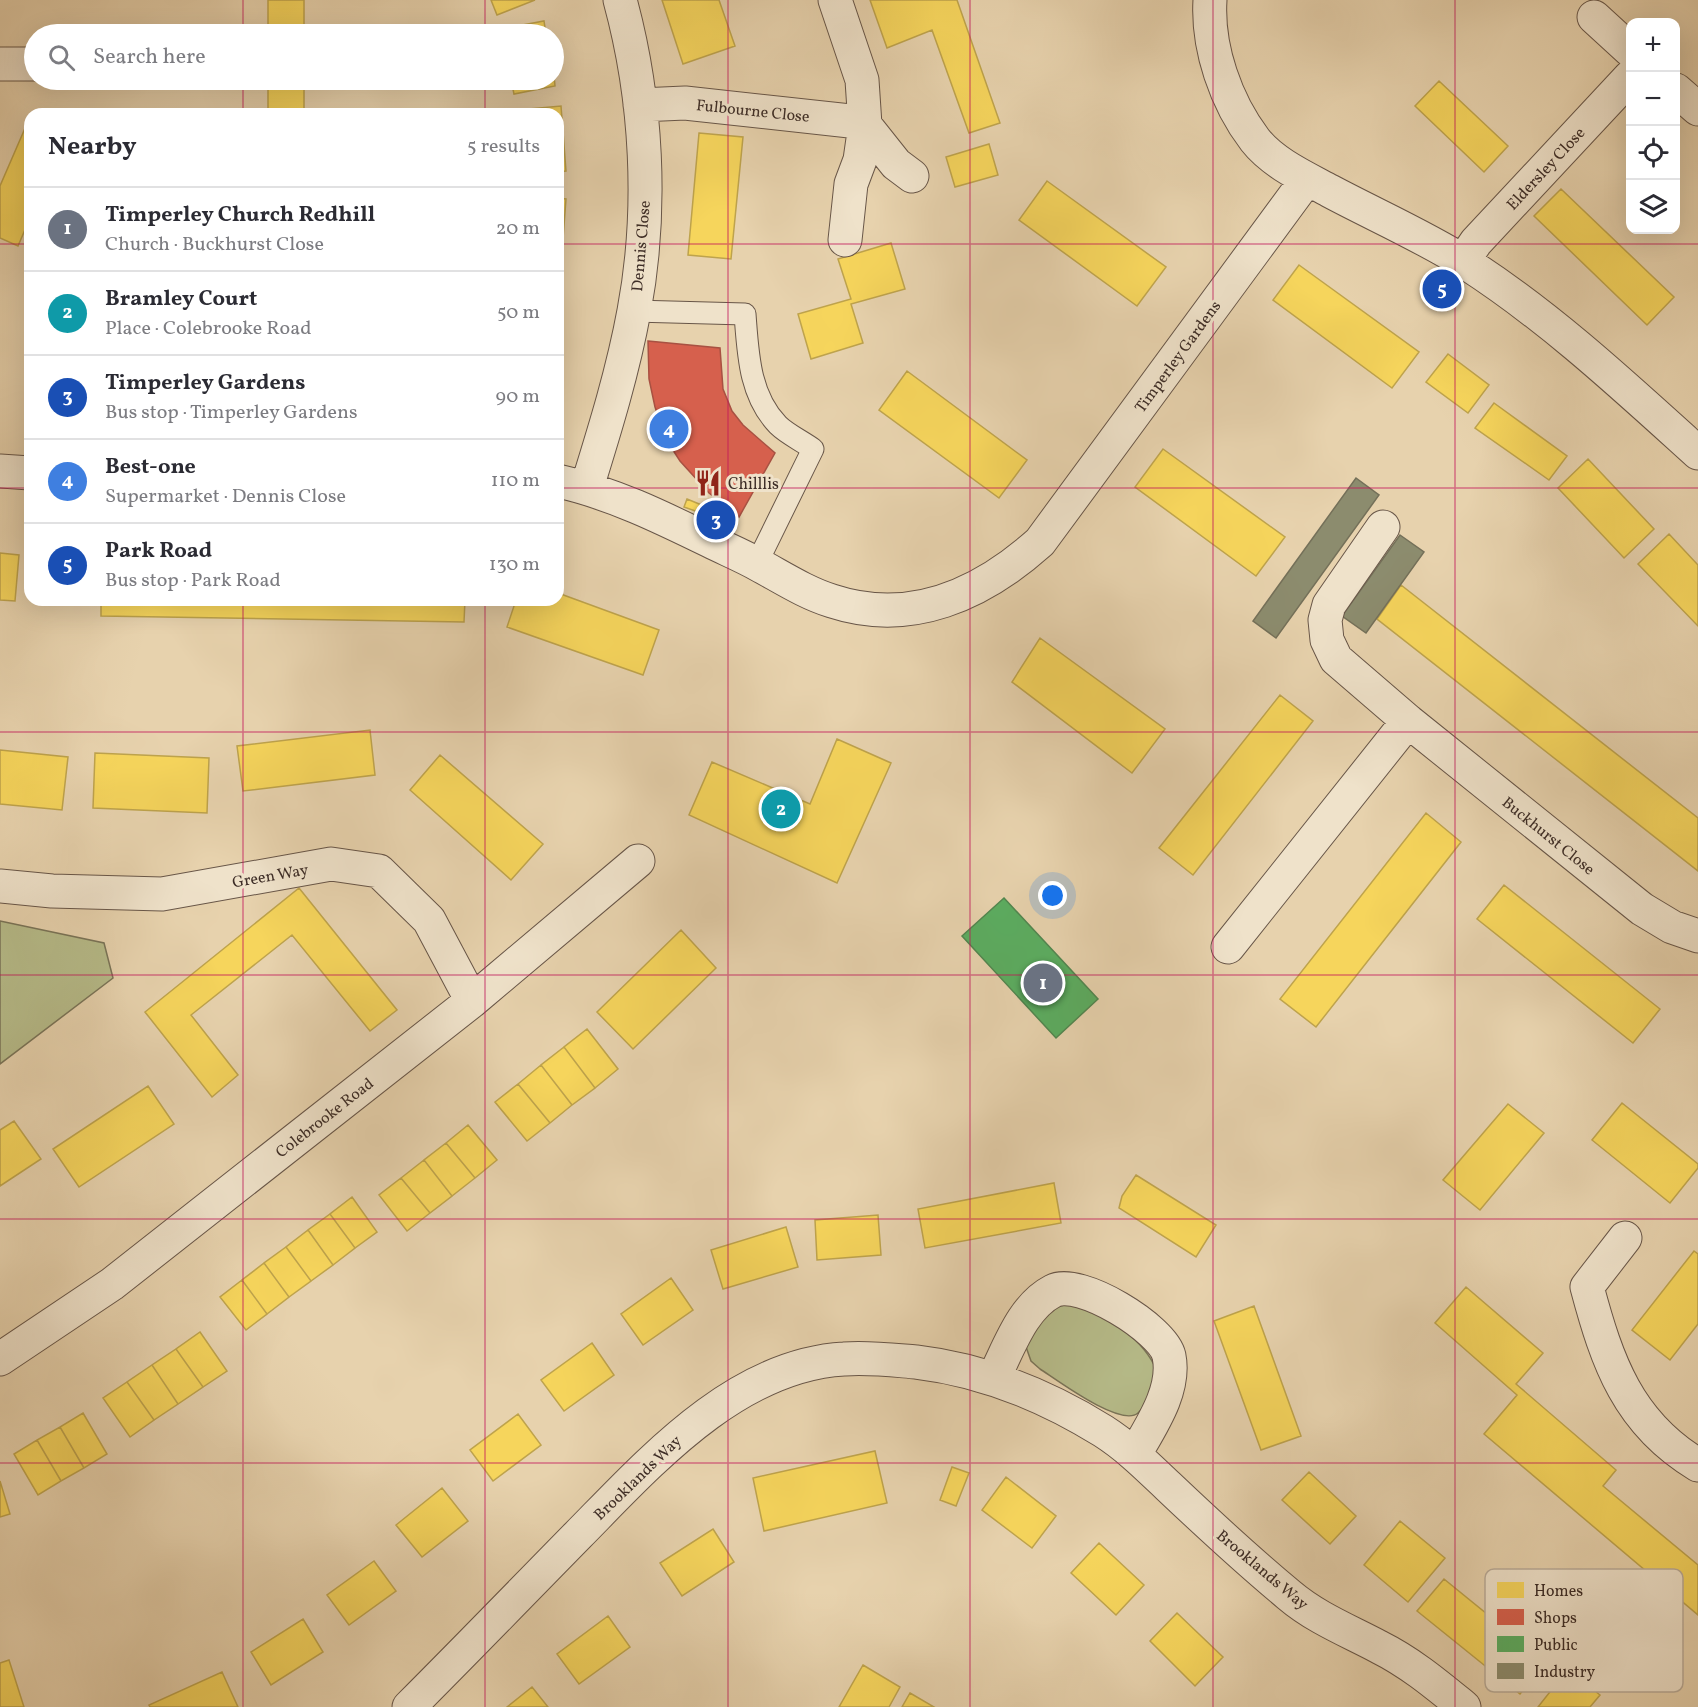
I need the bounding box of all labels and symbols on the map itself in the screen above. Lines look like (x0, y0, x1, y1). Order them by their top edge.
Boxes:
street label: Fulbourne Close (695, 95, 811, 129)
street label: Eldersley Close (1502, 123, 1591, 216)
street label: Dennis Close (627, 200, 657, 293)
pin: 5 (1422, 266, 1462, 312)
street label: Timperley Gardens (1130, 296, 1227, 418)
pin: 4 (650, 406, 688, 452)
restaurant icon: Chilllis (693, 468, 723, 498)
place label: Chilllis (728, 474, 779, 496)
pin: 3 (696, 498, 736, 542)
pin: 2 (762, 786, 800, 832)
street label: Buckhurst Close (1497, 792, 1599, 881)
street label: Green Way (231, 859, 310, 894)
your location (1038, 881, 1067, 910)
pin: 1 (1024, 960, 1062, 1006)
street label: Colebrooke Road (272, 1073, 379, 1164)
street label: Brooklands Way (590, 1431, 687, 1526)
street label: Brooklands Way (1211, 1525, 1313, 1616)
legend (1485, 1569, 1683, 1692)
text: Homes (1534, 1581, 1583, 1603)
text: Shops (1534, 1608, 1577, 1630)
text: Public (1534, 1635, 1578, 1657)
text: Industry (1534, 1662, 1595, 1684)

